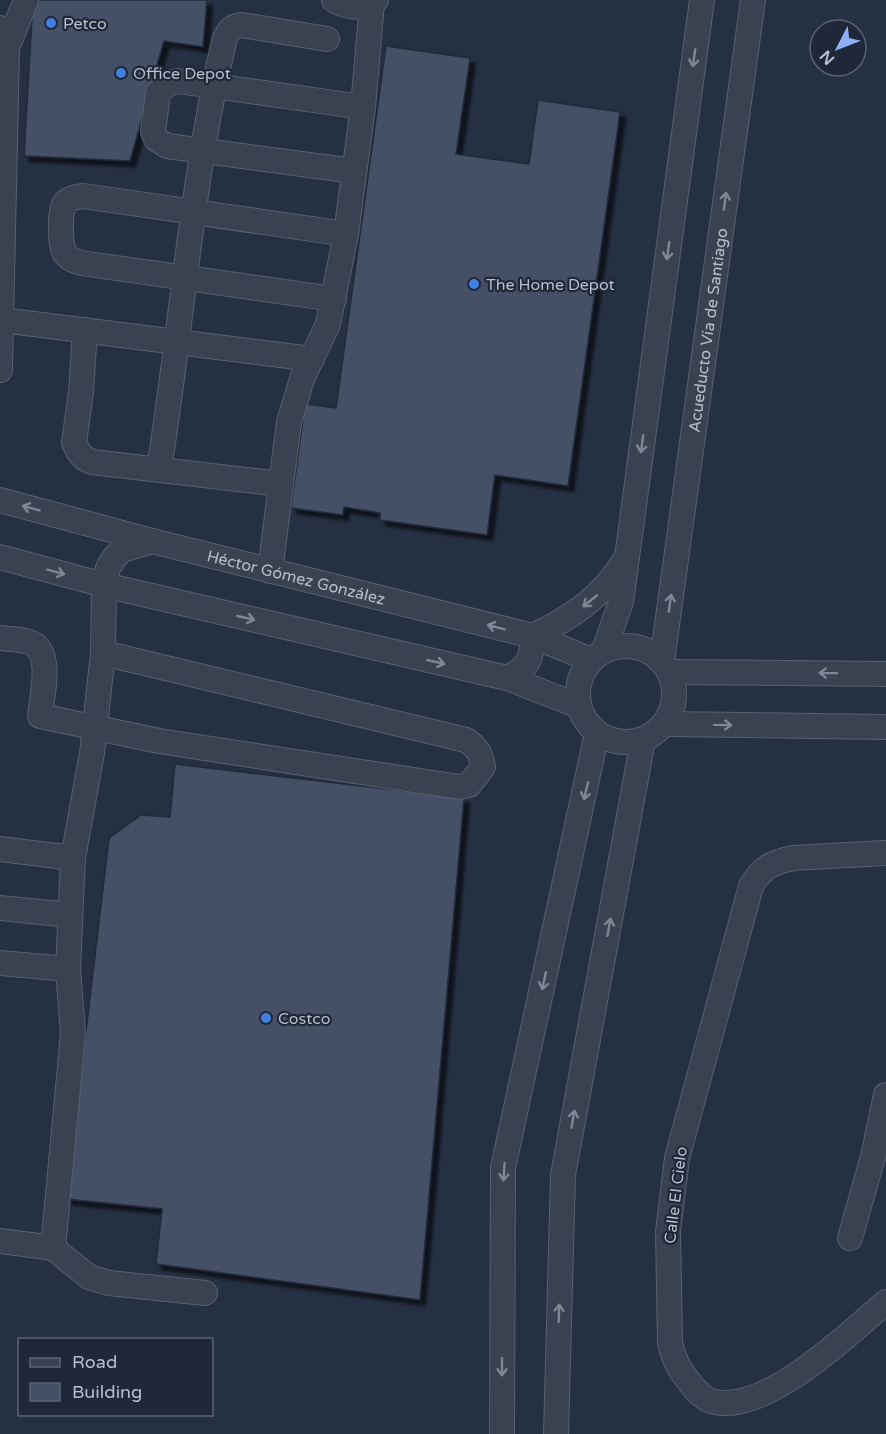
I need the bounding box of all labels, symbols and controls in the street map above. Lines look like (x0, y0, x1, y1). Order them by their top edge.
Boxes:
place label: Petco (63, 14, 107, 34)
marker: Petco (44, 16, 58, 30)
north arrow (808, 18, 868, 78)
text: N (816, 46, 839, 69)
one-way arrow (688, 48, 699, 67)
place label: Office Depot (133, 64, 231, 84)
marker: Office Depot (114, 66, 128, 80)
one-way arrow (720, 192, 731, 212)
street label: Acueducto Vía de Santiago (685, 227, 733, 434)
one-way arrow (662, 241, 673, 261)
place label: The Home Depot (486, 275, 615, 295)
marker: The Home Depot (467, 277, 481, 291)
one-way arrow (636, 434, 647, 454)
one-way arrow (22, 502, 41, 514)
street label: Héctor Gómez González (205, 546, 387, 610)
one-way arrow (47, 567, 66, 579)
one-way arrow (664, 593, 675, 613)
one-way arrow (582, 595, 598, 608)
one-way arrow (236, 613, 255, 624)
one-way arrow (487, 621, 506, 632)
one-way arrow (426, 656, 445, 668)
one-way arrow (818, 667, 838, 679)
one-way arrow (713, 719, 733, 731)
one-way arrow (579, 781, 591, 800)
one-way arrow (604, 917, 615, 937)
one-way arrow (538, 971, 549, 990)
place label: Costco (278, 1009, 330, 1029)
marker: Costco (259, 1011, 273, 1025)
one-way arrow (568, 1109, 579, 1129)
street label: Calle El Cielo (660, 1146, 692, 1245)
one-way arrow (498, 1161, 509, 1181)
one-way arrow (554, 1303, 565, 1323)
legend (18, 1338, 213, 1416)
text: Road (72, 1351, 117, 1373)
one-way arrow (496, 1356, 508, 1376)
text: Building (72, 1381, 142, 1403)

